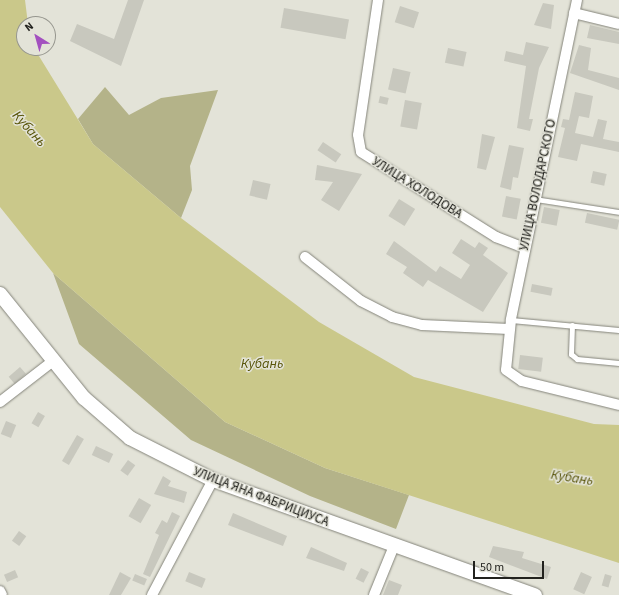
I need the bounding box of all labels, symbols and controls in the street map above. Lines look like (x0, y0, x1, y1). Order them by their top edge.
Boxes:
north arrow (16, 16, 56, 56)
text: N (22, 19, 37, 35)
water label: Кубань (8, 108, 50, 150)
street label: УЛИЦА ВОЛОДАРСКОГО (516, 118, 560, 252)
street label: УЛИЦА ХОЛОДОВА (369, 154, 465, 222)
water label: Кубань (241, 356, 283, 372)
street label: УЛИЦА ЯНА ФАБРИЦИУСА (191, 464, 331, 530)
water label: Кубань (550, 466, 594, 490)
scale bar (475, 553, 546, 579)
text: 50 m (480, 559, 504, 576)

